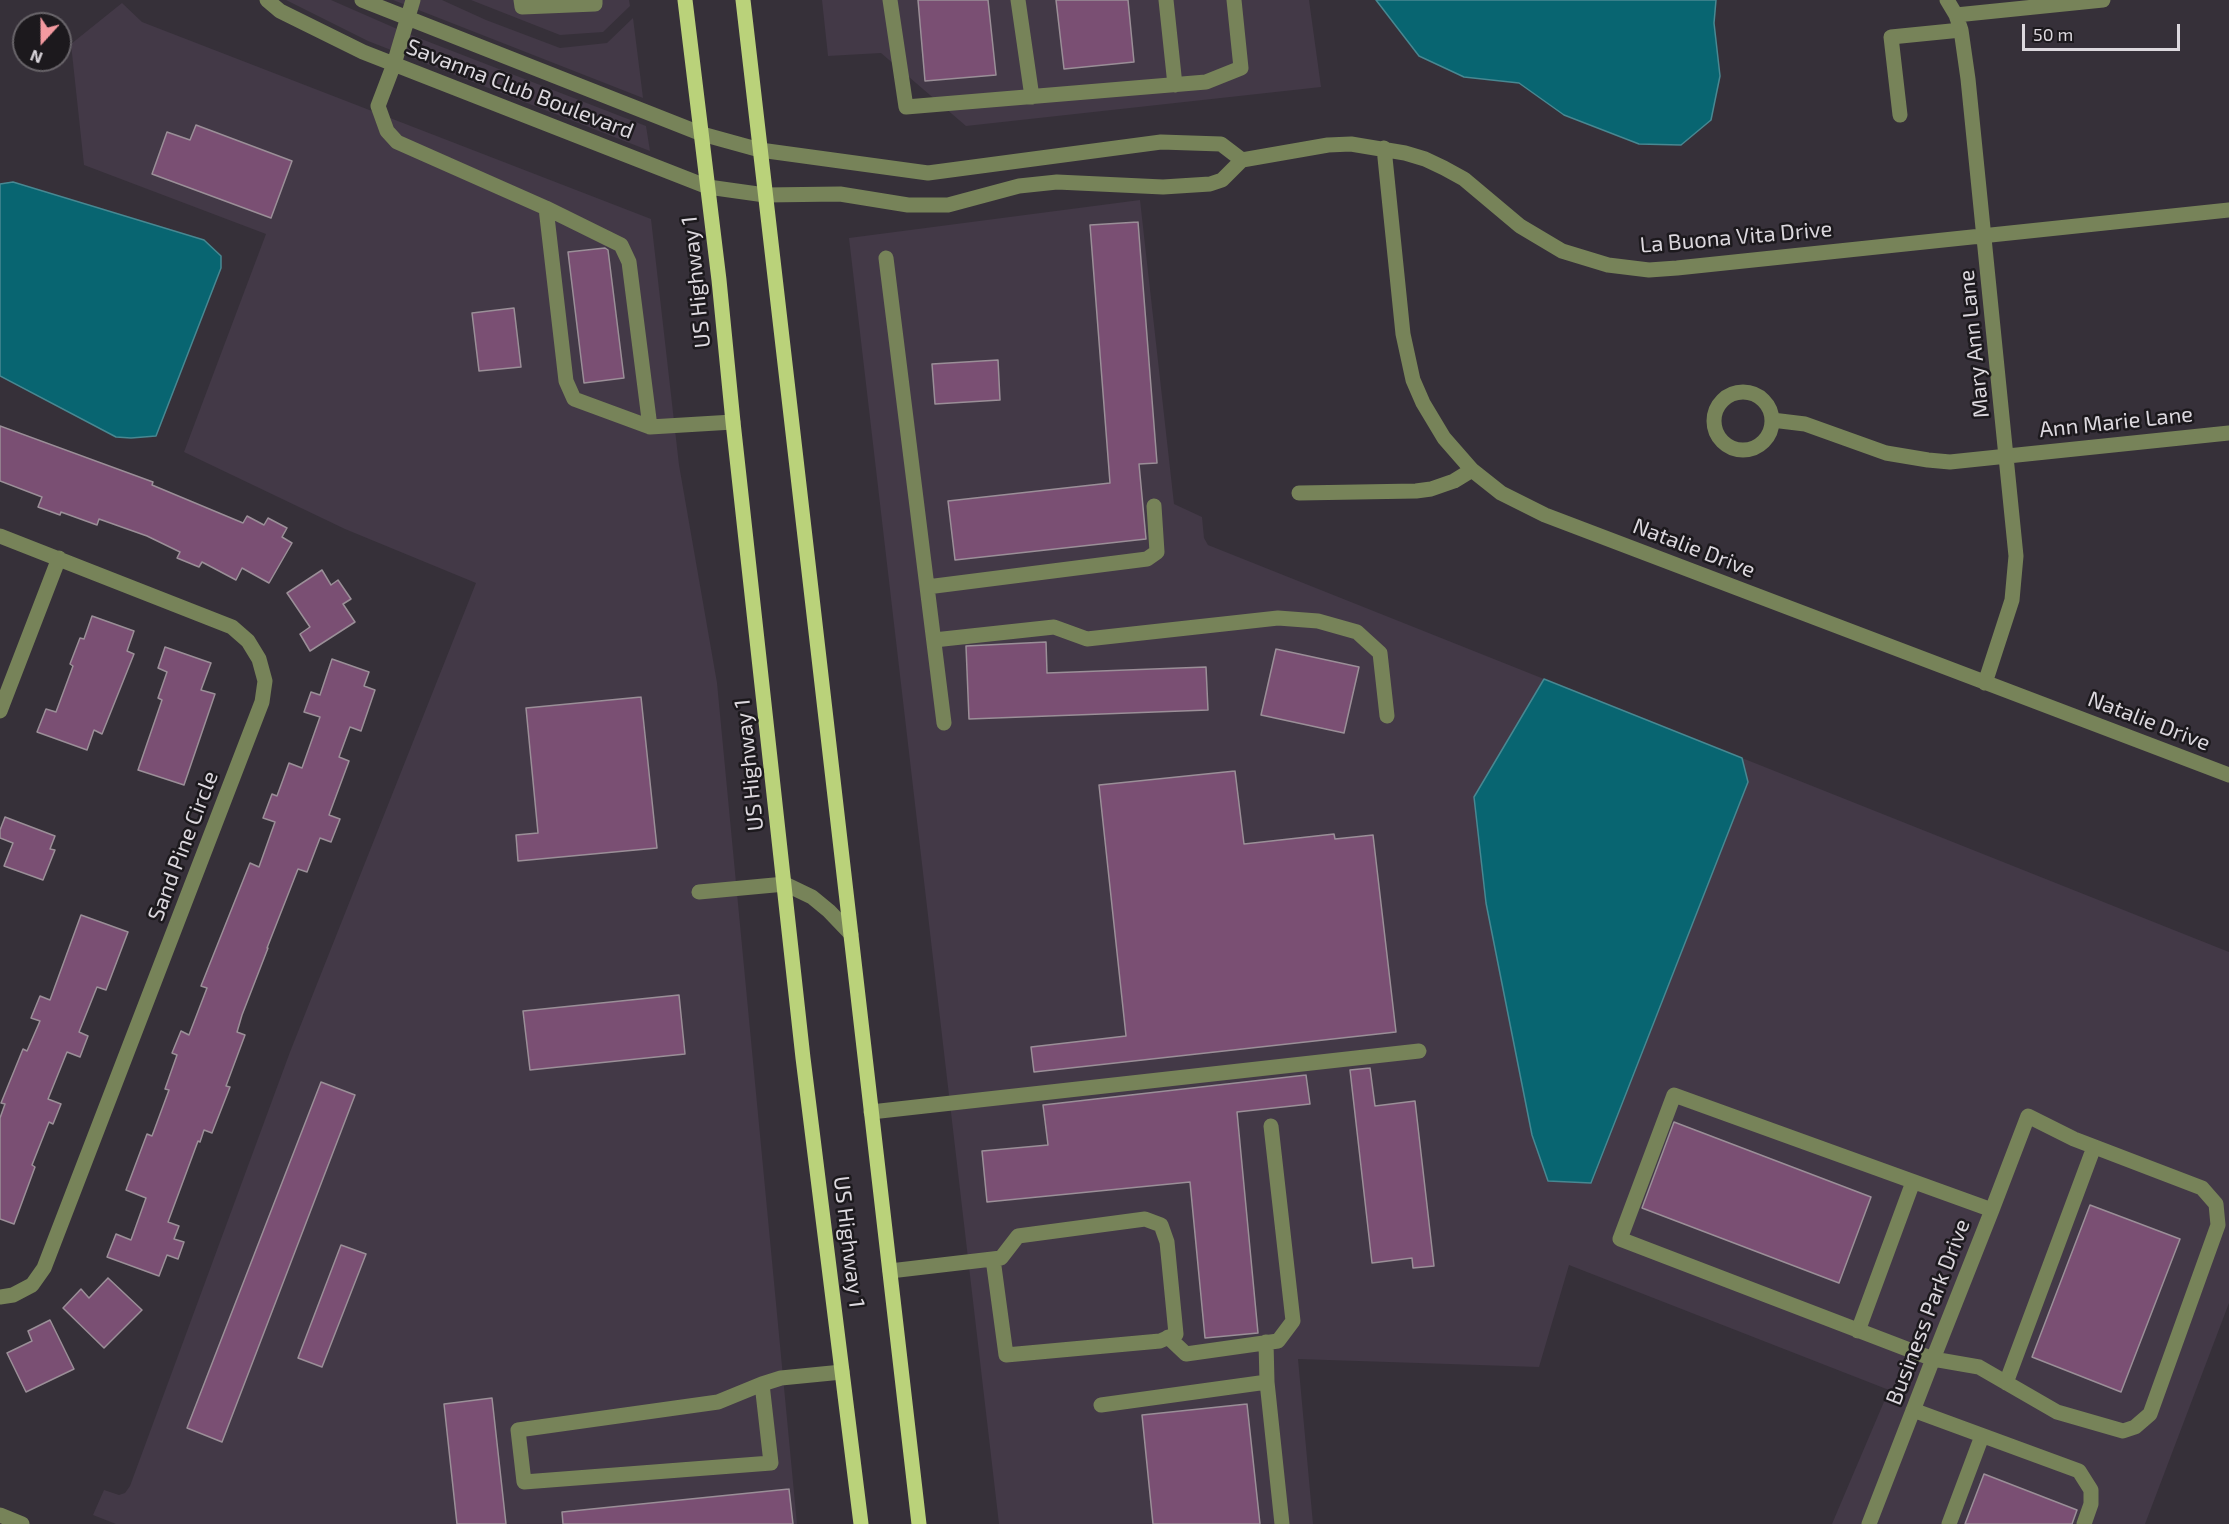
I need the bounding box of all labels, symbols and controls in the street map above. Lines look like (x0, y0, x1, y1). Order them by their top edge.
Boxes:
north arrow (12, 12, 72, 72)
scale bar (2025, 12, 2182, 50)
text: 50 m (2033, 23, 2073, 45)
street label: Savanna Club Boulevard (403, 33, 637, 145)
text: N (27, 46, 45, 68)
street label: US Highway 1 (676, 215, 716, 349)
street label: La Buona Vita Drive (1639, 215, 1833, 259)
street label: Mary Ann Lane (1953, 269, 1995, 419)
street label: Ann Marie Lane (2038, 401, 2194, 443)
street label: Natalie Drive (1629, 513, 1759, 583)
street label: Natalie Drive (2084, 686, 2214, 756)
street label: US Highway 1 (729, 698, 769, 832)
street label: Sand Pine Circle (142, 767, 224, 925)
street label: US Highway 1 (828, 1175, 870, 1309)
street label: Business Park Drive (1880, 1215, 1976, 1409)

